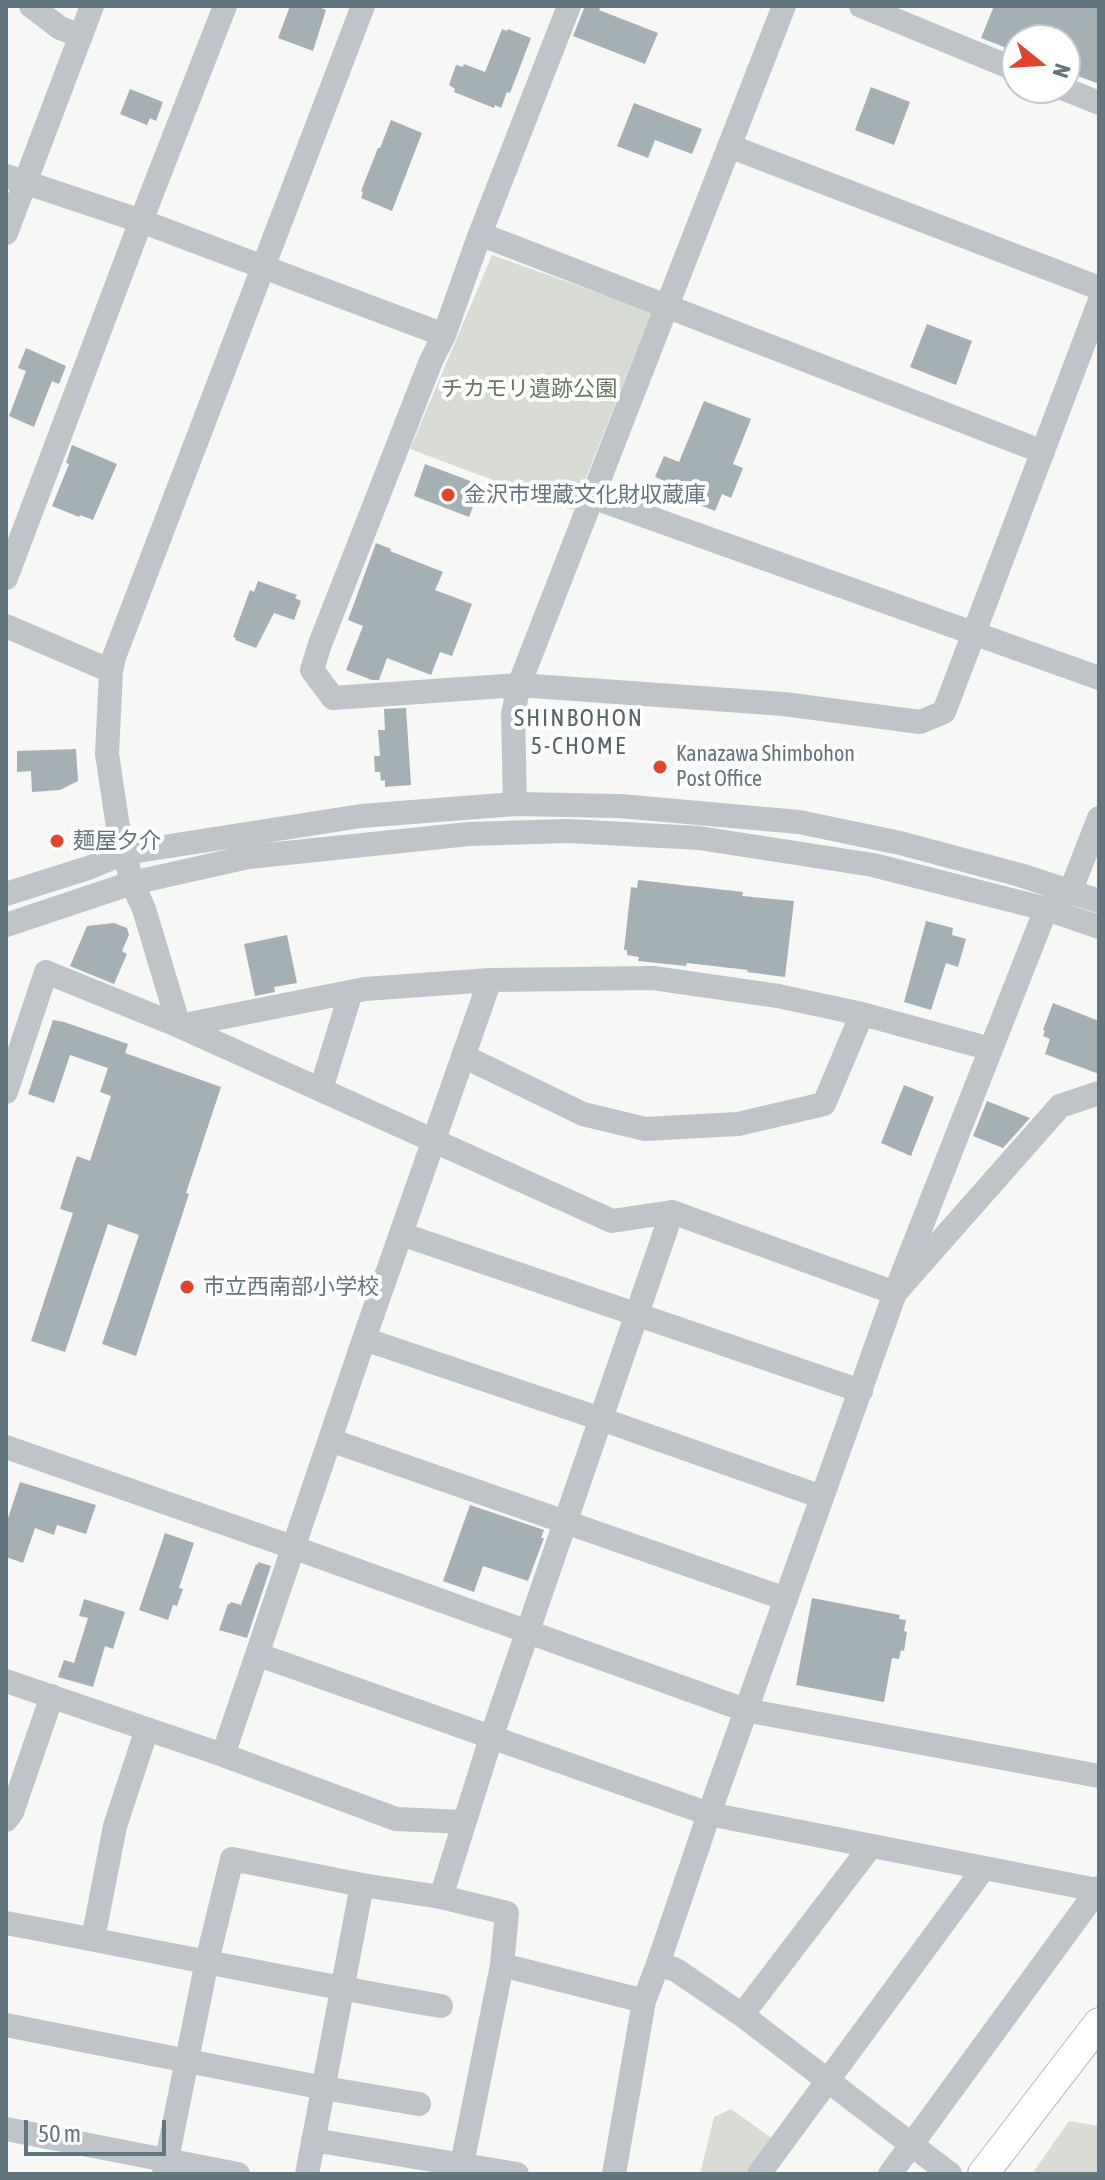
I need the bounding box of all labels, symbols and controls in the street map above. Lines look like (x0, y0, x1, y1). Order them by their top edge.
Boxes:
north arrow (1001, 24, 1081, 104)
text: N (1048, 61, 1076, 81)
park label: チカモリ遺跡公園 (441, 376, 617, 402)
place label: 金沢市埋蔵文化財収蔵庫 (464, 482, 706, 508)
marker: 金沢市埋蔵文化財収蔵庫 (439, 486, 457, 504)
district label: SHINBOHON 5-CHOME (514, 704, 644, 760)
place label: Kanazawa Shimbohon Post Office (676, 741, 855, 792)
marker: Kanazawa Shimbohon Post Office (651, 758, 669, 776)
place label: 麺屋夕介 (73, 828, 161, 854)
marker: 麺屋夕介 (48, 832, 66, 850)
place label: 市立西南部小学校 (203, 1274, 379, 1300)
marker: 市立西南部小学校 (178, 1278, 196, 1296)
scale bar (28, 2104, 170, 2154)
text: 50 m (38, 2120, 81, 2147)

